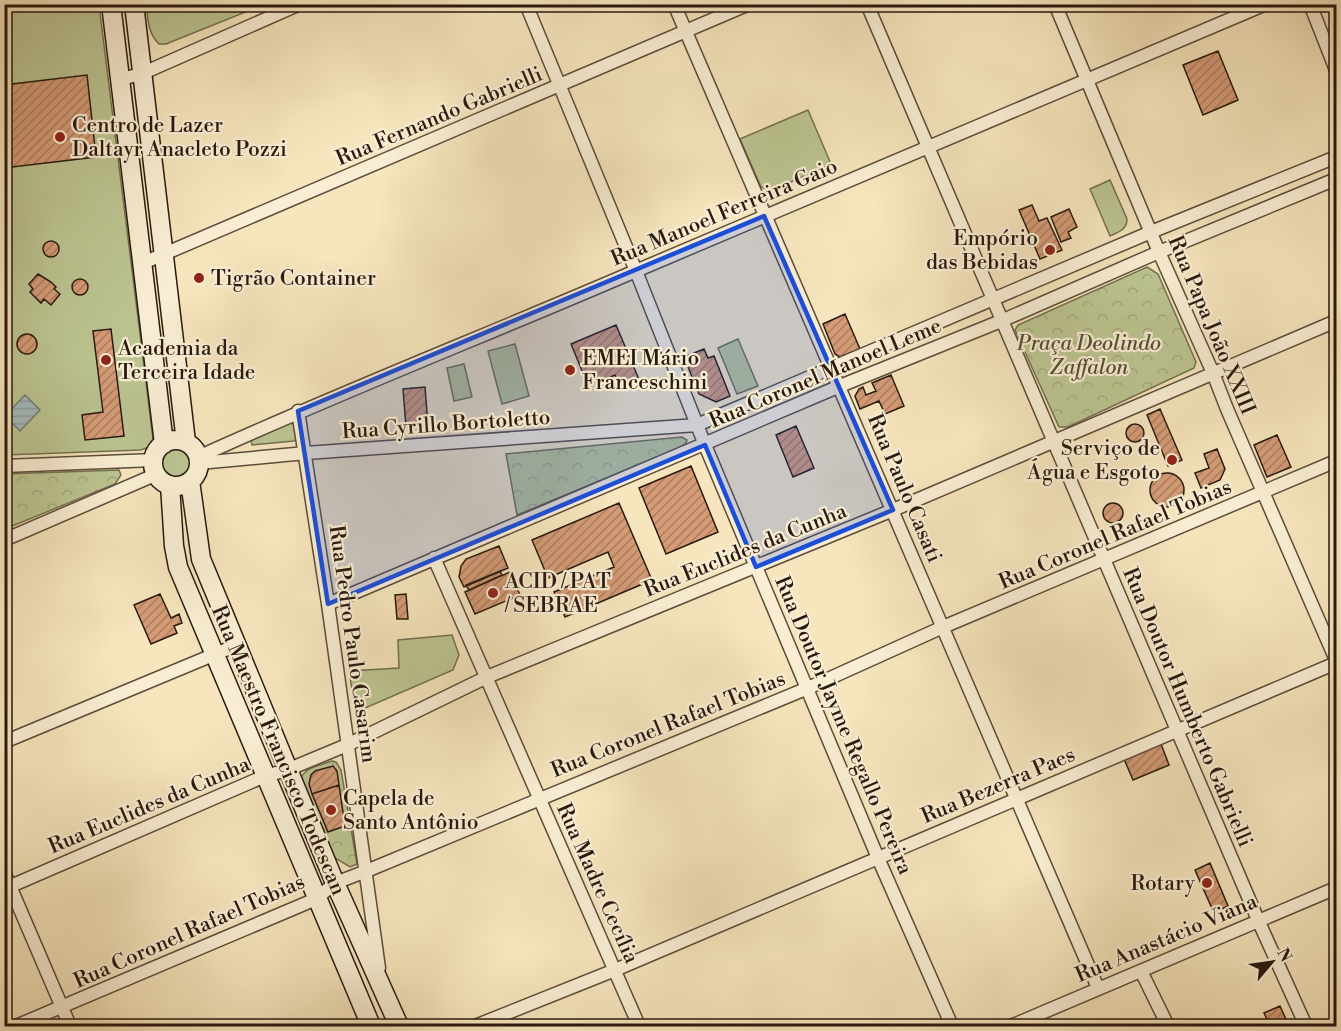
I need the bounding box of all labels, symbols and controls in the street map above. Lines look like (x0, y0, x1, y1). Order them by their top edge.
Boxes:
street label: Rua Fernando Gabrielli (332, 62, 547, 172)
place label: Centro de Lazer Daltayr Anacleto Pozzi (72, 113, 287, 163)
marker: Centro de Lazer Daltayr Anacleto Pozzi (53, 130, 67, 144)
street label: Rua Manoel Ferreira Gaio (607, 153, 842, 273)
place label: Empório das Bebidas (926, 226, 1038, 276)
street label: Rua Papa João XXIII (1162, 232, 1261, 419)
marker: Empório das Bebidas (1043, 243, 1057, 257)
place label: Tigrão Container (211, 266, 376, 292)
marker: Tigrão Container (192, 271, 206, 285)
street label: Rua Coronel Manoel Leme (705, 313, 946, 435)
park label: Praça Deolindo Zaffalon (1016, 331, 1161, 381)
place label: Academia da Terceira Idade (117, 336, 255, 386)
place label: EMEI Mário Franceschini (582, 346, 708, 396)
marker: Academia da Terceira Idade (99, 353, 113, 367)
marker: EMEI Mário Franceschini (563, 363, 577, 377)
street label: Rua Cyrillo Bortoletto (341, 405, 551, 445)
street label: Rua Paulo Casati (861, 410, 947, 567)
place label: Serviço de Água e Esgoto (1026, 436, 1160, 486)
marker: Serviço de Água e Esgoto (1165, 453, 1179, 467)
street label: Rua Coronel Rafael Tobias (995, 474, 1236, 596)
street label: Rua Euclides da Cunha (640, 498, 851, 604)
street label: Rua Pedro Paulo Casarim (322, 524, 382, 765)
street label: Rua Doutor Humberto Gabrielli (1116, 564, 1258, 851)
place label: ACID / PAT / SEBRAE (504, 569, 611, 619)
street label: Rua Doutor Jayme Regallo Pereira (768, 572, 918, 879)
marker: ACID / PAT / SEBRAE (486, 586, 500, 600)
street label: Rua Maestro Francisco Todescan (205, 602, 351, 900)
street label: Rua Coronel Rafael Tobias (547, 666, 789, 784)
street label: Rua Bezerra Paes (918, 742, 1079, 830)
street label: Rua Euclides da Cunha (45, 752, 254, 860)
place label: Capela de Santo Antônio (343, 786, 479, 836)
street label: Rua Madre Cecília (550, 799, 644, 968)
marker: Capela de Santo Antônio (324, 803, 338, 817)
street label: Rua Coronel Rafael Tobias (70, 869, 309, 995)
place label: Rotary (1131, 871, 1196, 897)
marker: Rotary (1200, 876, 1214, 890)
street label: Rua Anastácio Viana (1072, 889, 1262, 989)
north arrow (1242, 932, 1302, 992)
text: N (1272, 945, 1296, 966)

